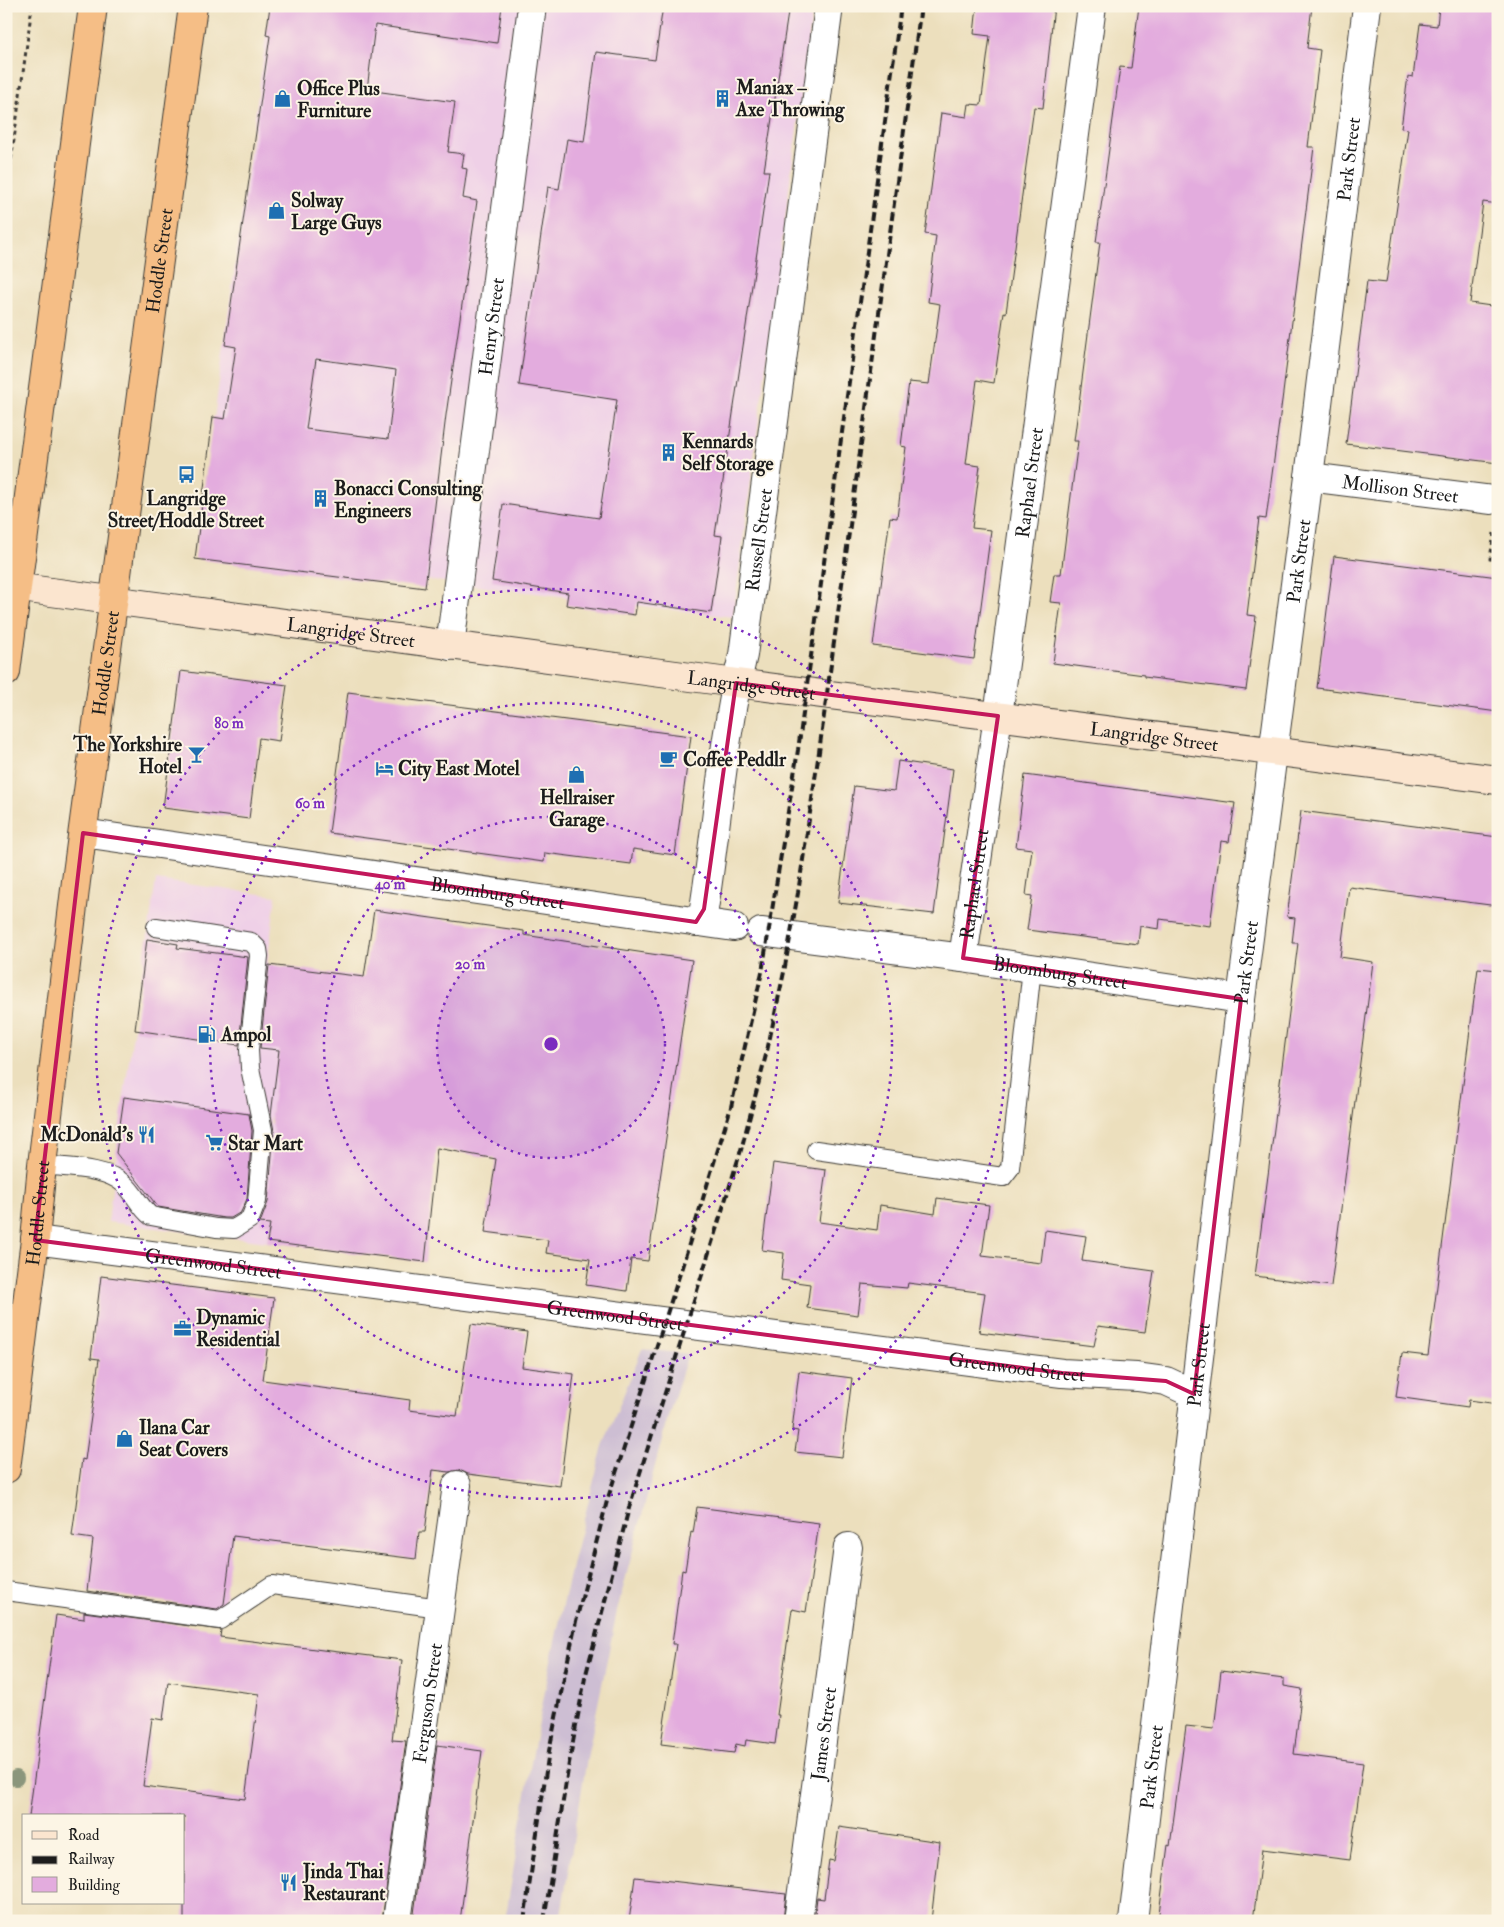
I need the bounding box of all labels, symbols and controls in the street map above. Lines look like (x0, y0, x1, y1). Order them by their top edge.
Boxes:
place label: Maniax – Axe Throwing (735, 76, 845, 123)
place label: Office Plus Furniture (297, 77, 380, 123)
building icon: Maniax – Axe Throwing (712, 88, 732, 108)
shop icon: Office Plus Furniture (273, 89, 293, 109)
street label: Park Street (1332, 116, 1366, 203)
place label: Solway Large Guys (291, 189, 382, 236)
shop icon: Solway Large Guys (267, 201, 287, 221)
street label: Hoddle Street (141, 207, 179, 315)
street label: Henry Street (474, 276, 510, 377)
street label: Raphael Street (1011, 426, 1049, 539)
place label: Kennards Self Storage (682, 430, 774, 477)
building icon: Kennards Self Storage (658, 442, 678, 462)
bus stop icon: Langridge Street/Hoddle Street (176, 465, 196, 485)
street label: Mollison Street (1341, 470, 1460, 509)
place label: Bonacci Consulting Engineers (334, 477, 482, 524)
place label: Langridge Street/Hoddle Street (108, 487, 265, 533)
street label: Russell Street (741, 487, 778, 593)
building icon: Bonacci Consulting Engineers (310, 489, 330, 509)
street label: Park Street (1282, 518, 1316, 605)
street label: Hoddle Street (87, 609, 125, 717)
street label: Langridge Street (285, 612, 417, 653)
street label: Langridge Street (686, 666, 817, 706)
text: 80 m (214, 714, 244, 733)
street label: Langridge Street (1088, 717, 1220, 757)
place label: The Yorkshire Hotel (72, 733, 182, 779)
bar icon: The Yorkshire Hotel (186, 745, 206, 765)
place label: Coffee Peddlr (683, 748, 787, 772)
cafe icon: Coffee Peddlr (659, 749, 679, 769)
place label: City East Motel (398, 757, 520, 782)
hotel icon: City East Motel (374, 758, 394, 778)
shop icon: Hellraiser Garage (567, 764, 587, 784)
place label: Hellraiser Garage (540, 786, 615, 833)
text: 60 m (295, 794, 325, 813)
street label: Raphael Street (955, 827, 995, 941)
street label: Bloomburg Street (429, 872, 566, 915)
text: 40 m (374, 875, 406, 894)
street label: Park Street (1229, 919, 1264, 1006)
street label: Bloomburg Street (991, 952, 1129, 995)
text: 20 m (455, 955, 485, 974)
place label: Ampol (220, 1023, 271, 1048)
fuel station icon: Ampol (197, 1024, 217, 1044)
centre of rings (542, 1035, 560, 1053)
place label: McDonald's (39, 1123, 133, 1147)
restaurant icon: McDonald's (137, 1124, 157, 1144)
place label: Star Mart (228, 1132, 304, 1156)
supermarket icon: Star Mart (204, 1133, 224, 1153)
street label: Hoddle Street (21, 1159, 55, 1267)
street label: Greenwood Street (144, 1243, 283, 1285)
street label: Greenwood Street (545, 1295, 685, 1337)
place label: Dynamic Residential (196, 1306, 280, 1352)
office icon: Dynamic Residential (172, 1318, 192, 1338)
street label: Park Street (1182, 1322, 1216, 1408)
street label: Greenwood Street (947, 1347, 1086, 1387)
place label: Ilana Car Seat Covers (139, 1416, 228, 1462)
shop icon: Ilana Car Seat Covers (115, 1428, 135, 1448)
street label: Ferguson Street (408, 1642, 448, 1765)
street label: James Street (806, 1686, 842, 1783)
street label: Park Street (1135, 1724, 1169, 1811)
legend (22, 1814, 185, 1904)
text: Road (68, 1826, 100, 1845)
text: Railway (68, 1850, 115, 1869)
place label: Jinda Thai Restaurant (302, 1860, 386, 1906)
restaurant icon: Jinda Thai Restaurant (279, 1872, 299, 1892)
text: Building (68, 1876, 120, 1895)

